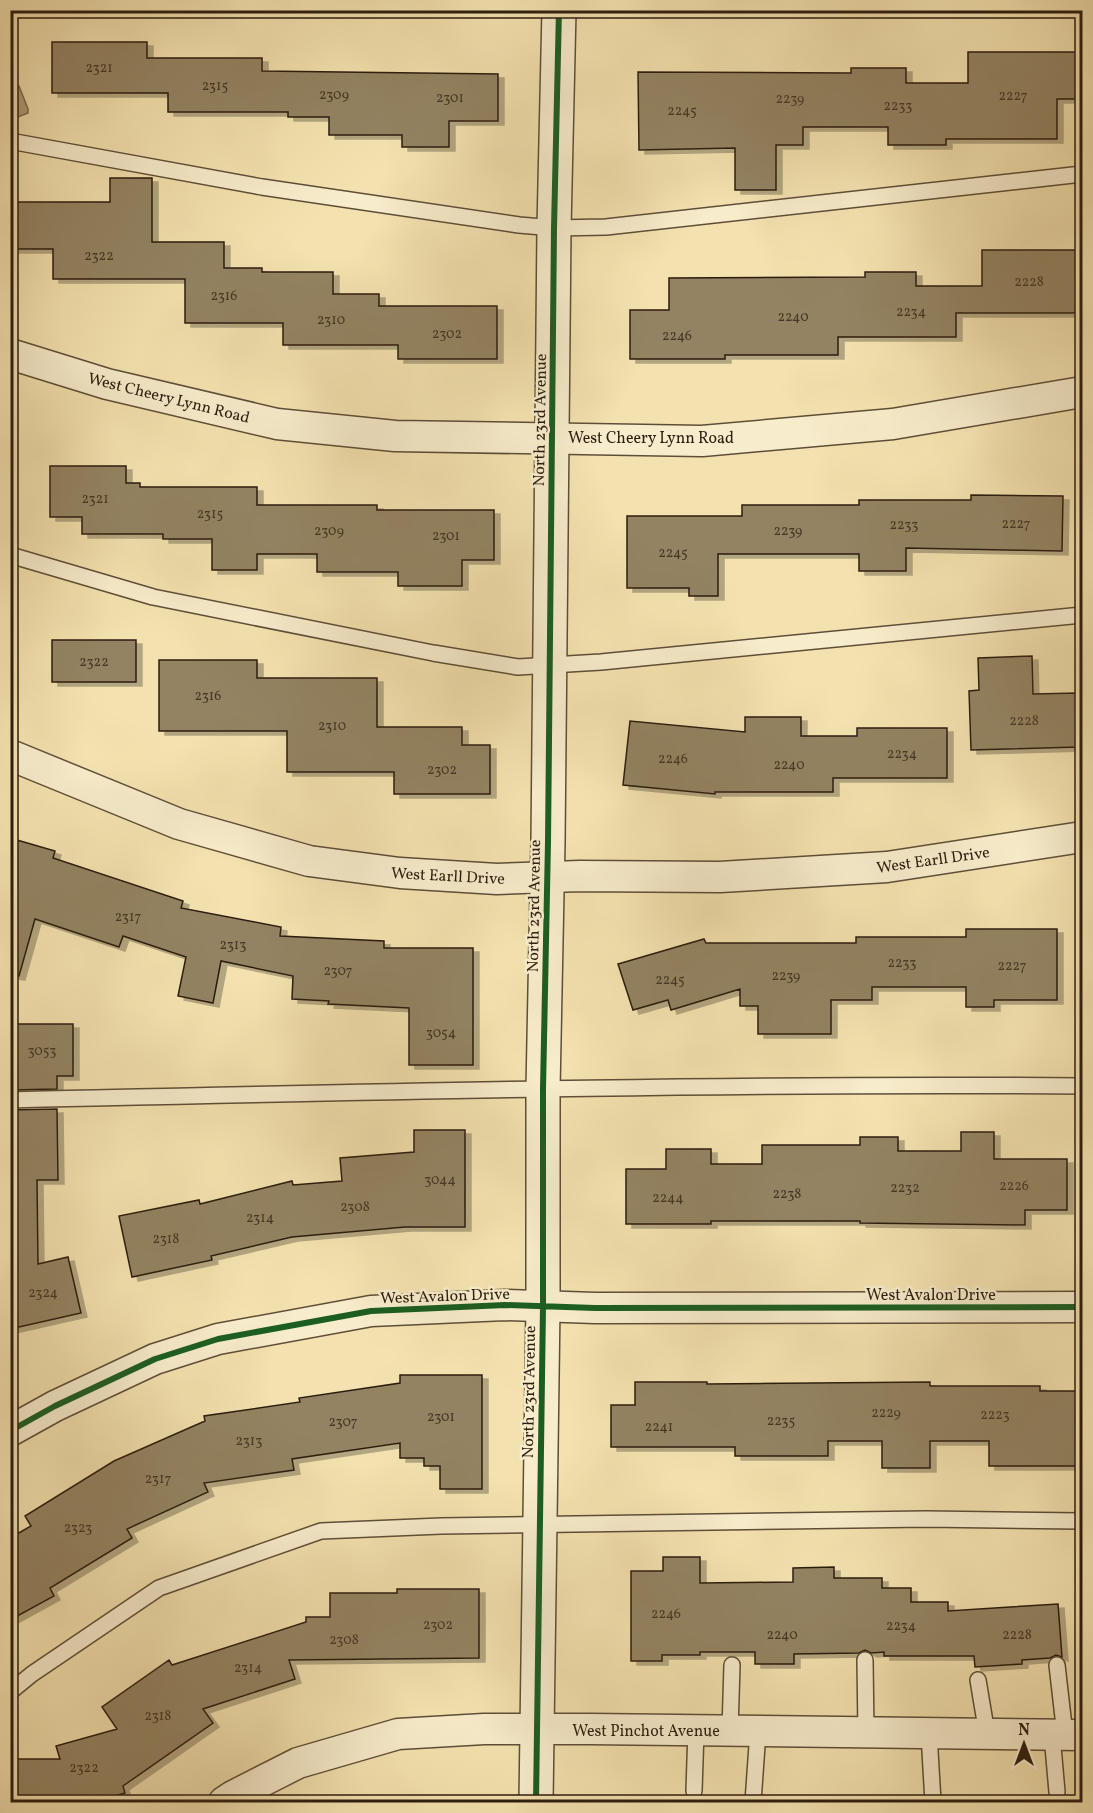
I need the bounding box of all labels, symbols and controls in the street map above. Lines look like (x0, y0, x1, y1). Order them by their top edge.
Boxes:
house number: 2321 (85, 59, 113, 78)
house number: 2315 (202, 77, 228, 96)
house number: 2309 (319, 86, 349, 105)
house number: 2227 (999, 87, 1028, 106)
house number: 2301 (436, 89, 464, 108)
house number: 2239 (776, 90, 804, 109)
house number: 2233 (884, 97, 912, 116)
house number: 2245 (667, 102, 697, 121)
house number: 2322 (84, 247, 114, 266)
house number: 2228 (1014, 273, 1044, 292)
house number: 2316 (211, 287, 237, 306)
house number: 2234 (896, 303, 926, 322)
house number: 2240 (777, 308, 809, 327)
house number: 2310 (317, 311, 345, 330)
house number: 2302 (432, 325, 462, 344)
house number: 2246 (662, 327, 692, 346)
street label: North 23rd Avenue (529, 353, 553, 487)
street label: West Cheery Lynn Road (85, 368, 252, 430)
street label: West Cheery Lynn Road (568, 428, 734, 450)
house number: 2321 (81, 490, 109, 509)
house number: 2315 (197, 505, 223, 524)
house number: 2227 (1002, 515, 1031, 534)
house number: 2233 (890, 516, 918, 535)
house number: 2309 (314, 522, 344, 541)
house number: 2239 (774, 522, 802, 541)
house number: 2301 (432, 527, 460, 546)
house number: 2245 (658, 544, 688, 563)
house number: 2322 (79, 653, 109, 672)
house number: 2316 (195, 687, 221, 706)
house number: 2228 (1009, 712, 1039, 731)
house number: 2310 (318, 717, 346, 736)
house number: 2234 (887, 745, 917, 764)
house number: 2246 (658, 750, 688, 769)
house number: 2240 (773, 756, 805, 775)
house number: 2302 (427, 761, 457, 780)
street label: North 23rd Avenue (523, 839, 547, 973)
street label: West Earll Drive (875, 842, 991, 880)
street label: West Earll Drive (390, 863, 505, 891)
house number: 2317 (115, 908, 141, 927)
house number: 2313 (220, 936, 246, 955)
house number: 2233 (888, 954, 916, 973)
house number: 2227 (998, 957, 1027, 976)
house number: 2307 (323, 962, 353, 981)
house number: 2239 (772, 967, 800, 986)
house number: 2245 (655, 971, 685, 990)
house number: 3054 (426, 1024, 456, 1043)
house number: 3053 (27, 1042, 57, 1061)
house number: 3044 (424, 1171, 456, 1190)
house number: 2226 (999, 1177, 1029, 1196)
house number: 2232 (890, 1179, 920, 1198)
house number: 2238 (773, 1185, 801, 1204)
house number: 2244 (652, 1189, 684, 1208)
house number: 2308 (340, 1198, 370, 1217)
house number: 2314 (246, 1209, 274, 1228)
house number: 2318 (153, 1230, 179, 1249)
house number: 2324 (28, 1284, 58, 1303)
street label: West Avalon Drive (380, 1284, 510, 1310)
street label: West Avalon Drive (866, 1285, 996, 1307)
street label: North 23rd Avenue (518, 1325, 542, 1459)
house number: 2229 (871, 1404, 901, 1423)
house number: 2223 (980, 1406, 1010, 1425)
house number: 2301 (427, 1408, 455, 1427)
house number: 2235 (767, 1412, 795, 1431)
house number: 2307 (328, 1413, 358, 1432)
house number: 2241 (645, 1418, 673, 1437)
house number: 2313 (236, 1432, 262, 1451)
house number: 2317 (145, 1470, 171, 1489)
house number: 2323 (64, 1519, 92, 1538)
house number: 2246 (651, 1605, 681, 1624)
house number: 2302 (423, 1616, 453, 1635)
house number: 2234 (886, 1617, 916, 1636)
house number: 2240 (766, 1626, 798, 1645)
house number: 2228 (1002, 1626, 1032, 1645)
house number: 2308 (329, 1631, 359, 1650)
house number: 2314 (234, 1659, 262, 1678)
house number: 2318 (145, 1707, 171, 1726)
north arrow (994, 1714, 1054, 1774)
text: N (1018, 1720, 1030, 1742)
street label: West Pinchot Avenue (572, 1721, 720, 1743)
house number: 2322 (69, 1759, 99, 1778)

